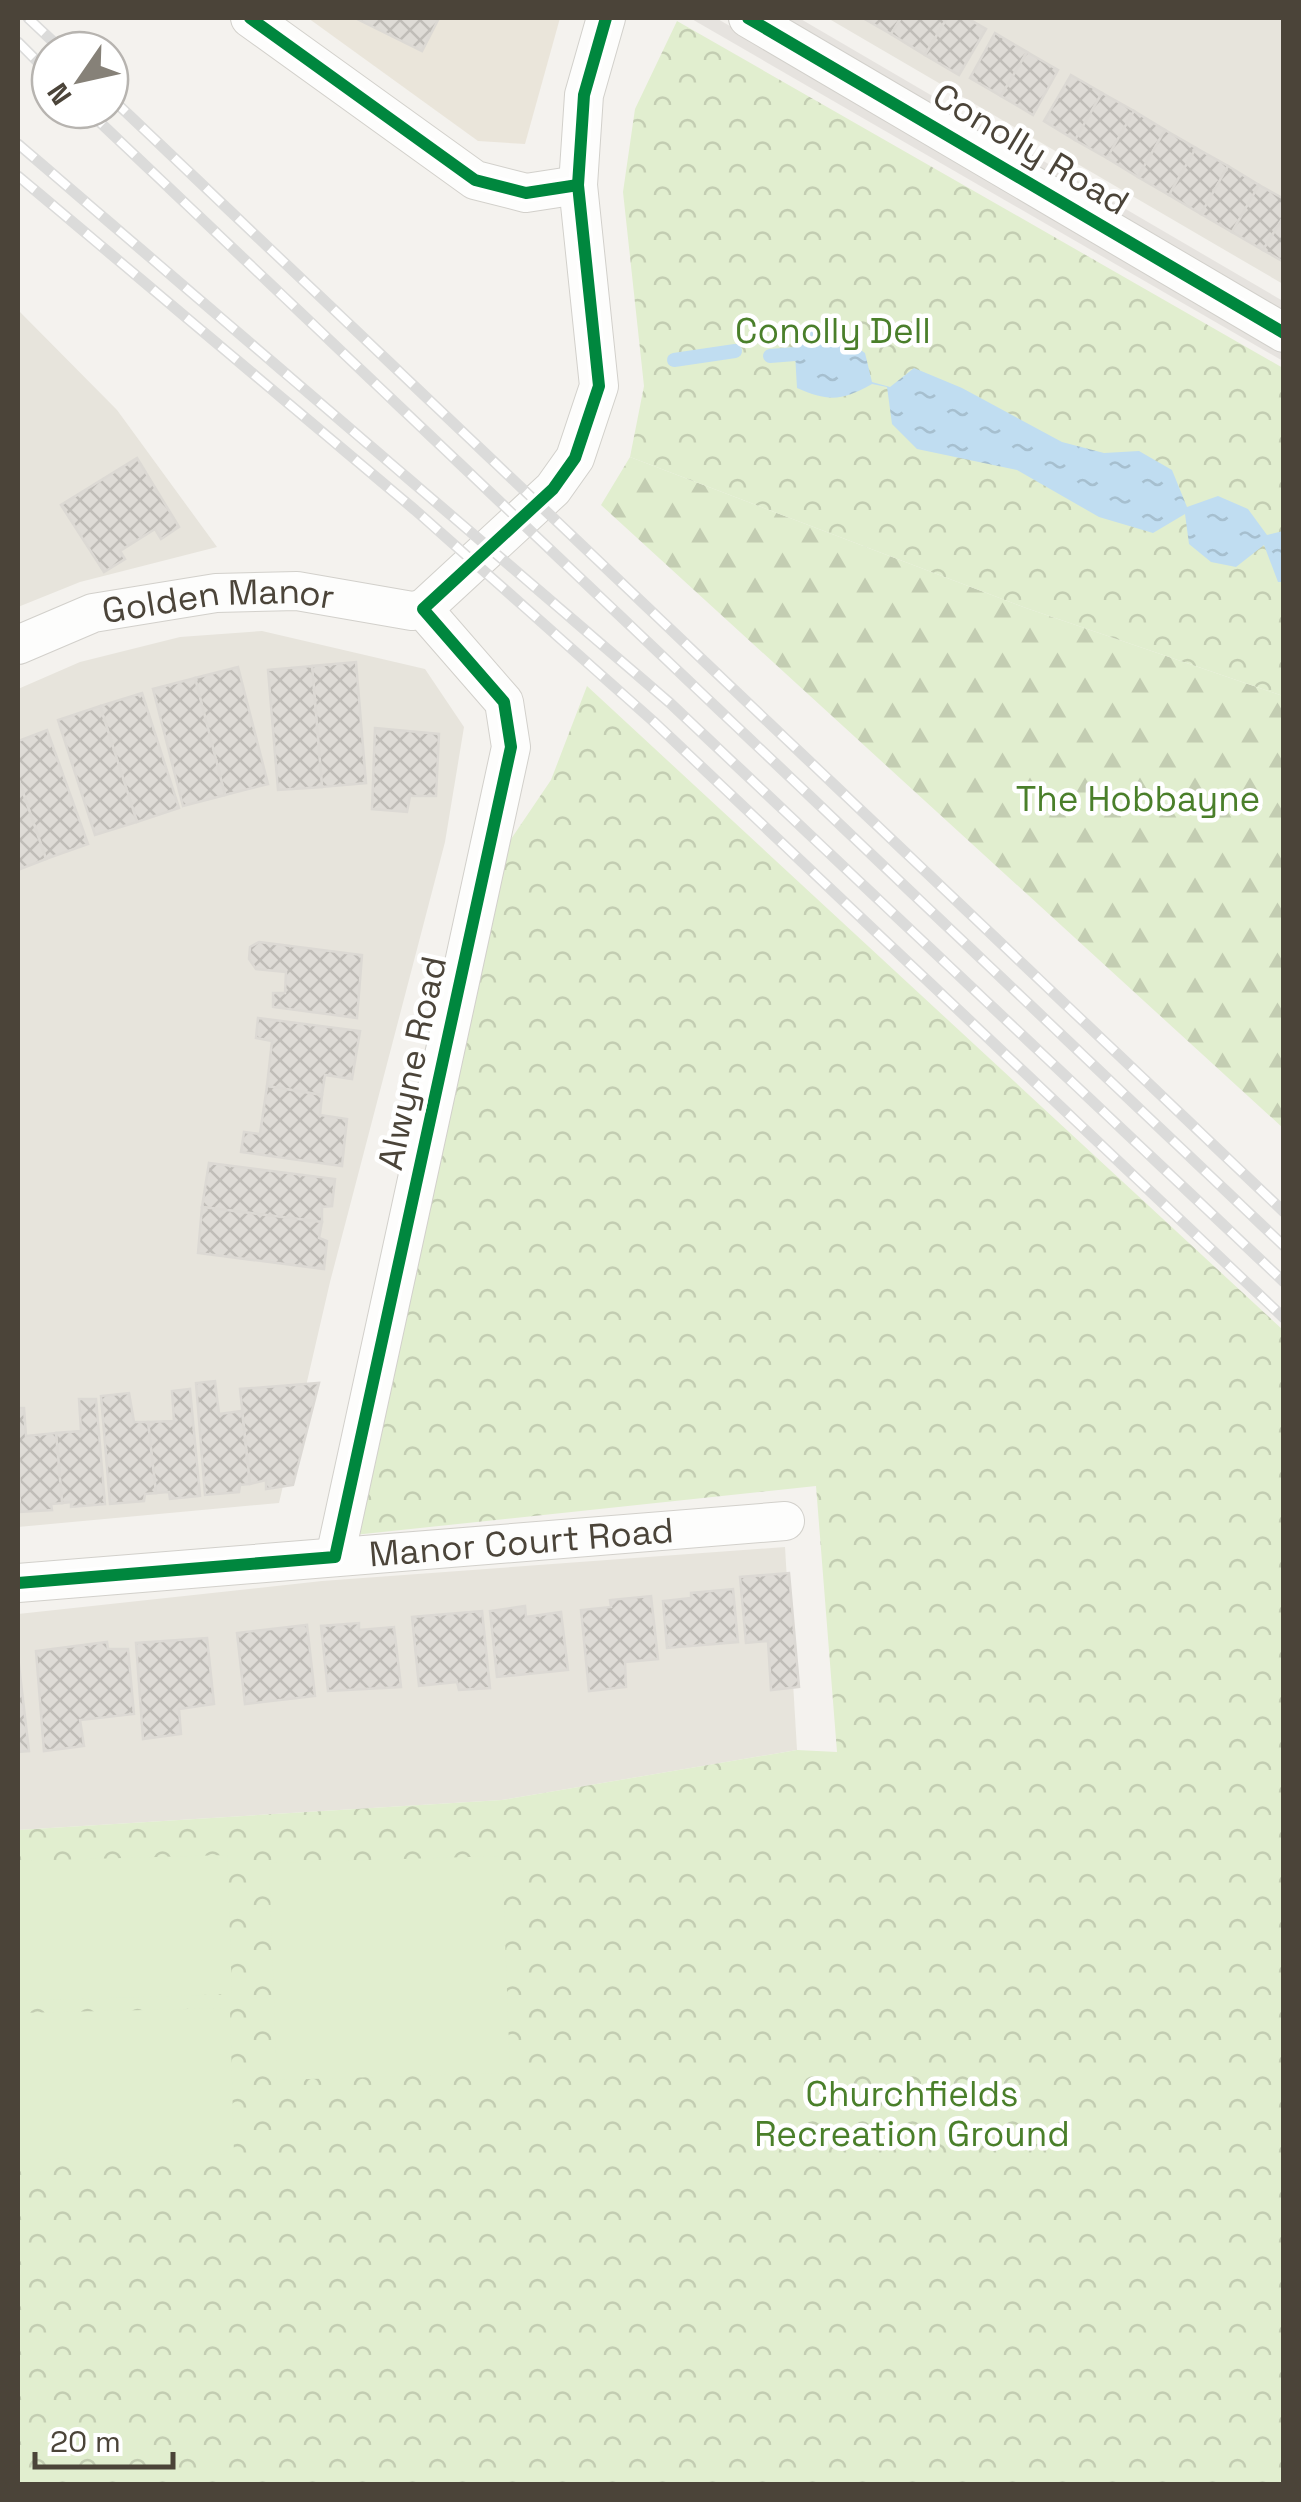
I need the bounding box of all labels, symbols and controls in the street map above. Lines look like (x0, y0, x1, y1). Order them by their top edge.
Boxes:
north arrow (30, 30, 130, 130)
street label: Conolly Road (925, 73, 1137, 225)
text: N (39, 76, 79, 112)
park label: Conolly Dell (735, 309, 931, 353)
street label: Golden Manor (99, 569, 338, 633)
park label: The Hobbayne (1016, 777, 1260, 821)
street label: Alwyne Road (368, 952, 456, 1174)
street label: Manor Court Road (367, 1508, 675, 1577)
park label: Churchfields Recreation Ground (754, 2072, 1070, 2156)
scale bar (35, 2407, 172, 2469)
text: 20 m (50, 2422, 121, 2461)

